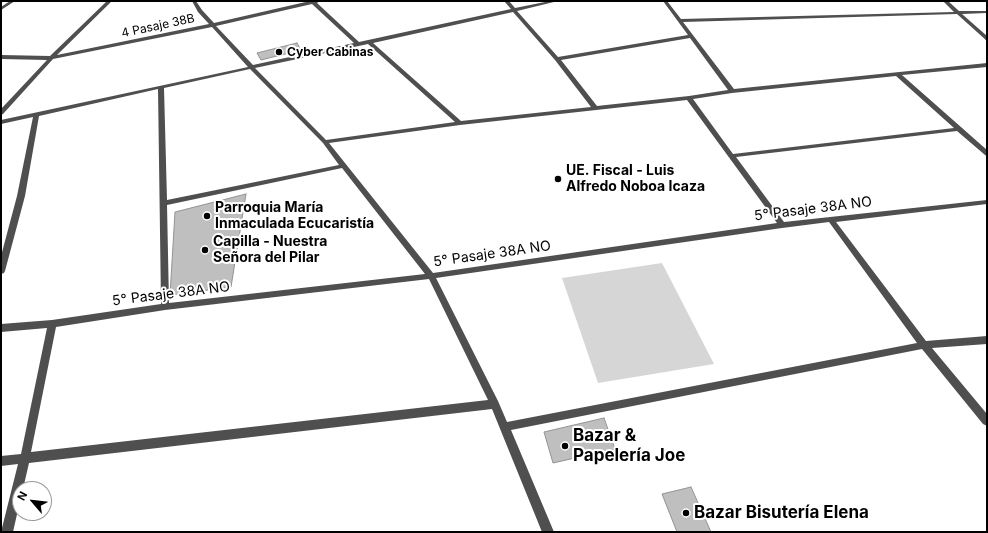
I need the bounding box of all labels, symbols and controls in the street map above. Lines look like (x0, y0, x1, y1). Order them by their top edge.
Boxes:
street label: 4 Pasaje 38B (120, 11, 196, 41)
place label: Cyber Cabinas (287, 45, 373, 59)
marker: Cyber Cabinas (274, 47, 284, 57)
place label: UE. Fiscal - Luis Alfredo Noboa Icaza (566, 163, 705, 196)
marker: UE. Fiscal - Luis Alfredo Noboa Icaza (553, 174, 563, 184)
street label: 5° Pasaje 38A NO (753, 193, 873, 225)
place label: Parroquia María Inmaculada Ecucaristía (215, 200, 374, 232)
marker: Parroquia María Inmaculada Ecucaristía (202, 211, 212, 221)
place label: Capilla - Nuestra Señora del Pilar (213, 234, 327, 266)
street label: 5° Pasaje 38A NO (432, 237, 552, 271)
marker: Capilla - Nuestra Señora del Pilar (200, 245, 210, 255)
street label: 5° Pasaje 38A NO (111, 278, 231, 310)
place label: Bazar & Papelería Joe (573, 426, 685, 466)
marker: Bazar & Papelería Joe (560, 441, 570, 451)
north arrow (12, 481, 52, 521)
text: N (14, 489, 30, 503)
place label: Bazar Bisutería Elena (694, 503, 869, 523)
marker: Bazar Bisutería Elena (681, 508, 691, 518)

